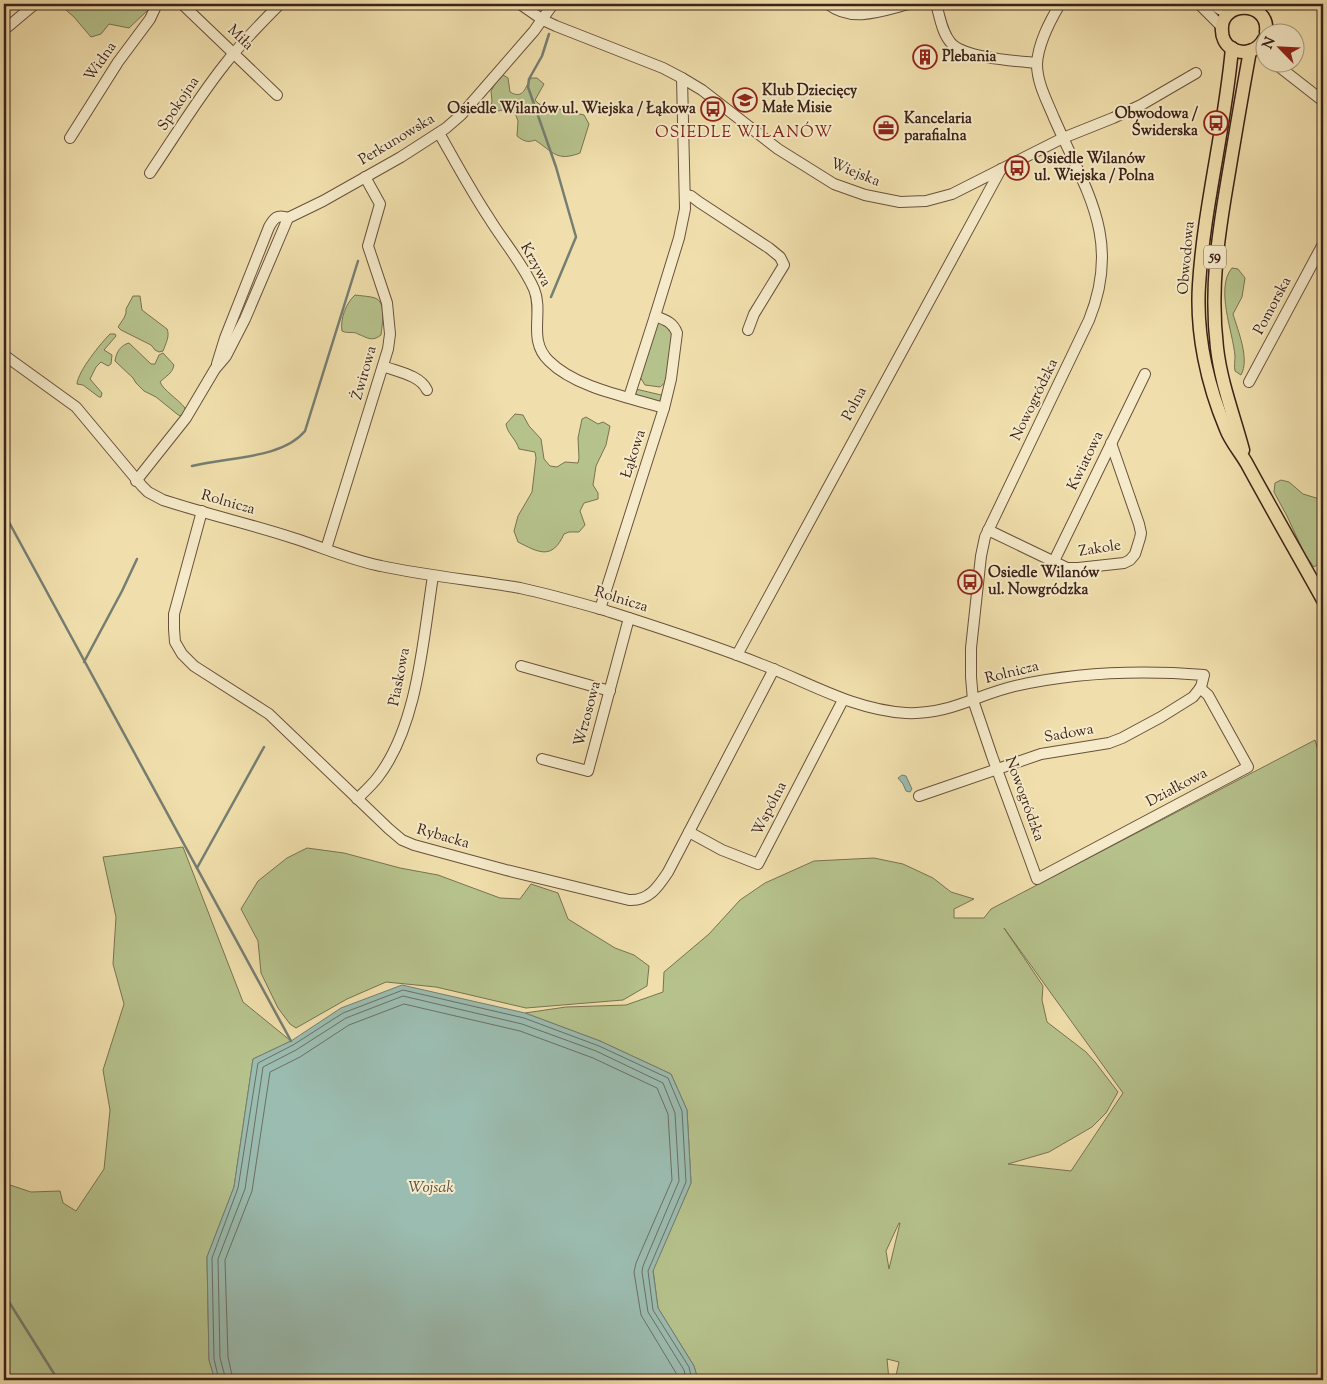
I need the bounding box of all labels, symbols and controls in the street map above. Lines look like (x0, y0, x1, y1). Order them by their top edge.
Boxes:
street label: Miła (222, 20, 258, 56)
north arrow (1254, 22, 1304, 72)
text: N (1259, 34, 1281, 53)
street label: Widna (80, 38, 122, 86)
building icon: Plebania (912, 44, 938, 70)
place label: Plebania (942, 47, 997, 68)
street label: Spokojna (153, 73, 205, 135)
place label: Klub Dziecięcy Małe Misie (762, 81, 858, 119)
school or university icon: Klub Dziecięcy Małe Misie (732, 87, 758, 113)
bus stop icon: Osiedle Wilanów ul. Wiejska / Łąkowa (700, 96, 726, 122)
place label: Osiedle Wilanów ul. Wiejska / Łąkowa (447, 99, 696, 120)
place label: Obwodowa / Świderska (1115, 104, 1199, 142)
street label: Perkunowska (355, 109, 439, 171)
place label: Kancelaria parafialna (904, 109, 972, 147)
bus stop icon: Obwodowa / Świderska (1203, 110, 1229, 136)
office icon: Kancelaria parafialna (873, 115, 899, 141)
district label: OSIEDLE WILANÓW (655, 121, 833, 145)
place label: Osiedle Wilanów ul. Wiejska / Polna (1034, 149, 1154, 187)
street label: Wiejska (827, 154, 883, 193)
bus stop icon: Osiedle Wilanów ul. Wiejska / Polna (1004, 155, 1030, 181)
street label: Obwodowa (1173, 220, 1201, 296)
street label: Krzywa (514, 239, 556, 291)
road number: 59 (1204, 246, 1226, 268)
street label: Pomorska (1249, 273, 1297, 339)
street label: Żwirowa (346, 343, 383, 402)
street label: Nowogródzka (1006, 355, 1064, 445)
street label: Polna (837, 383, 873, 425)
street label: Łąkowa (616, 427, 652, 481)
street label: Kwiatowa (1063, 428, 1109, 494)
street label: Rolnicza (199, 485, 257, 521)
street label: Zakole (1077, 535, 1123, 563)
place label: Osiedle Wilanów ul. Nowgródzka (988, 563, 1100, 601)
bus stop icon: Osiedle Wilanów ul. Nowgródzka (957, 569, 983, 595)
street label: Rolnicza (592, 582, 650, 618)
street label: Piaskowa (384, 646, 416, 708)
street label: Rolnicza (983, 656, 1041, 690)
street label: Wrzosowa (569, 679, 607, 749)
street label: Sadowa (1043, 719, 1095, 749)
street label: Nowogródzka (999, 754, 1049, 844)
street label: Działkowa (1143, 763, 1212, 813)
street label: Wspólna (747, 778, 793, 840)
street label: Rybacka (414, 819, 472, 855)
water label: Wojsak (408, 1177, 454, 1200)

